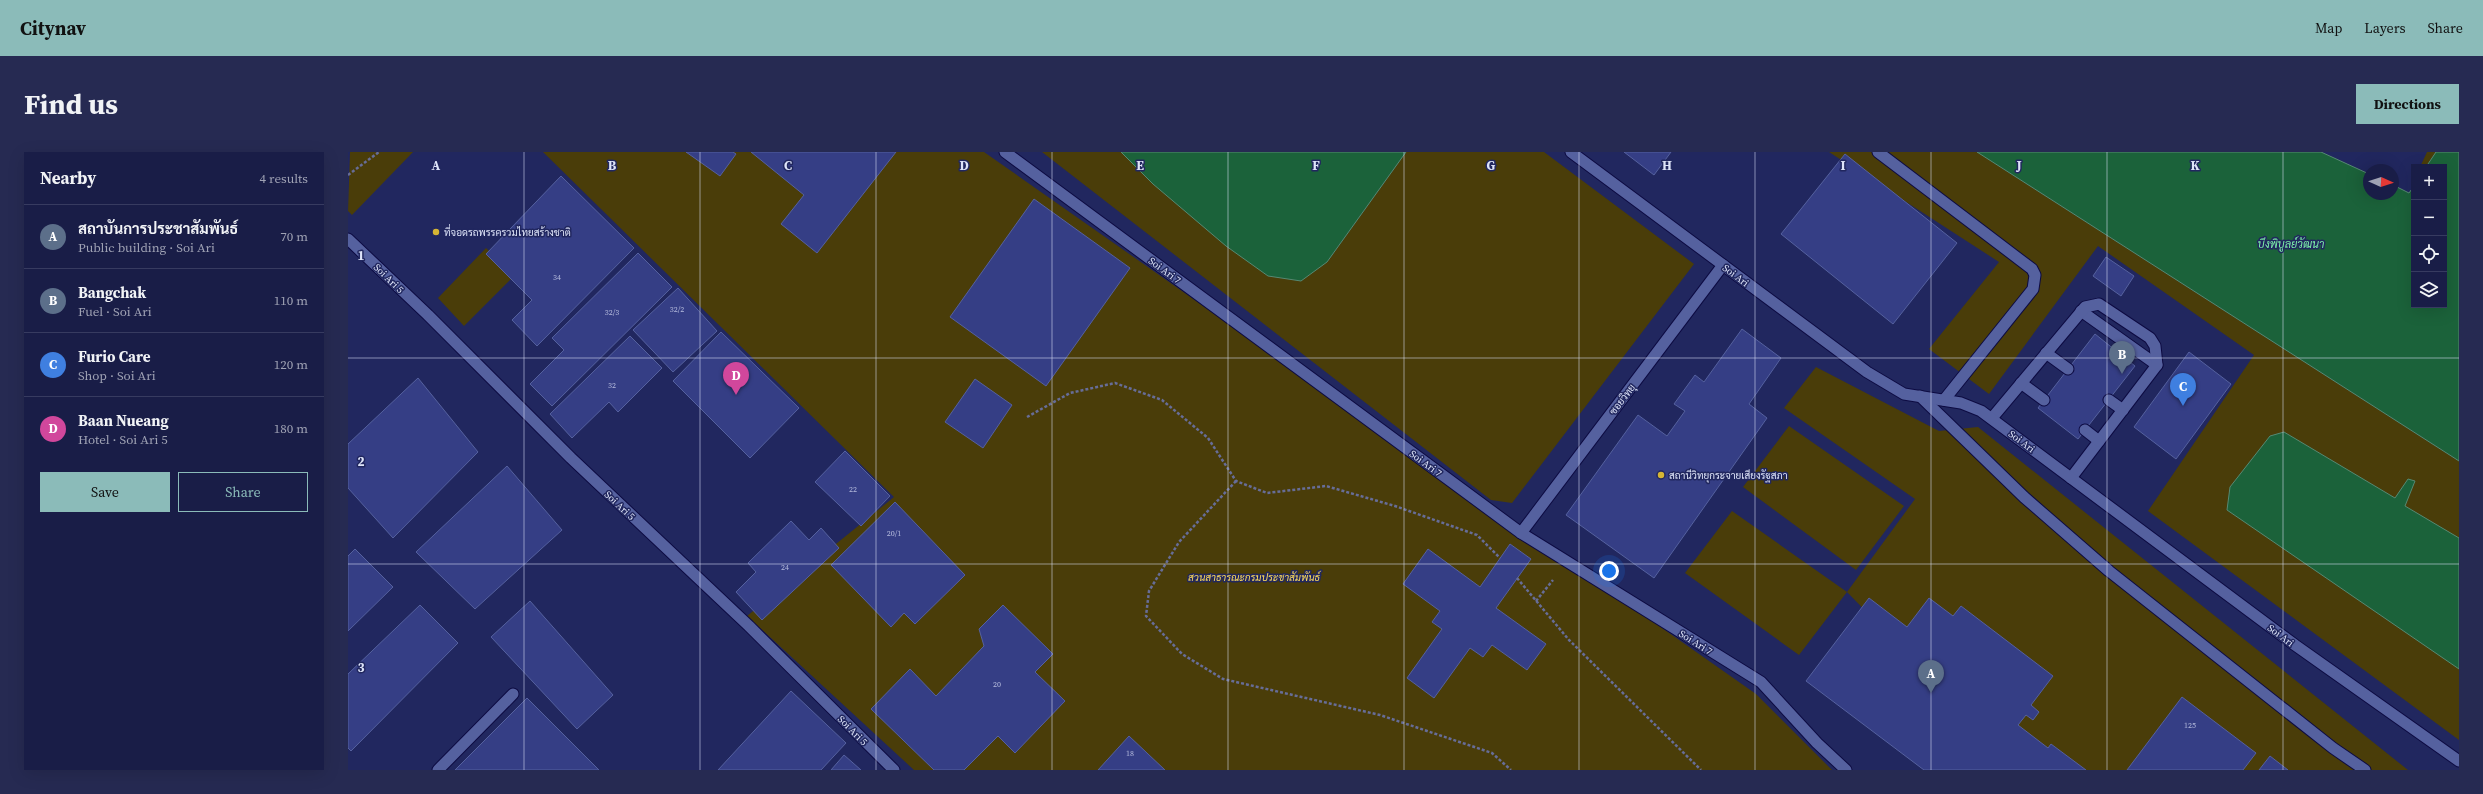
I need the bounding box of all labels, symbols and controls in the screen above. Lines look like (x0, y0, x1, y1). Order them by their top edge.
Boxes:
text: Citynav (20, 15, 86, 41)
text: Map (2315, 18, 2342, 38)
text: Layers (2364, 18, 2406, 38)
text: Share (2428, 18, 2463, 38)
button: Directions (2356, 84, 2459, 124)
text: Find us (24, 85, 118, 123)
text: A (432, 157, 441, 174)
text: B (608, 157, 617, 174)
text: C (784, 157, 792, 174)
text: D (959, 157, 969, 174)
text: E (1136, 157, 1144, 174)
text: F (1312, 157, 1320, 174)
text: G (1487, 157, 1496, 174)
text: H (1662, 157, 1672, 174)
text: I (1840, 157, 1846, 174)
text: J (2015, 157, 2022, 174)
text: K (2190, 157, 2200, 174)
north arrow (2363, 164, 2399, 200)
map controls (2411, 164, 2447, 308)
button: + (2411, 164, 2447, 200)
text: Nearby (40, 166, 96, 190)
text: 4 results (260, 170, 308, 187)
button: − (2411, 200, 2447, 236)
text: สถาบันการประชาสัมพันธ์ (78, 218, 238, 239)
place label: ที่จอดรถพรรครวมไทยสร้างชาติ (444, 224, 571, 239)
marker: ที่จอดรถพรรครวมไทยสร้างชาติ (431, 227, 441, 237)
text: A (49, 228, 57, 245)
text: 70 m (280, 228, 308, 245)
water label: บึงพิบูลย์วัฒนา (2258, 236, 2324, 252)
button: locate (2411, 236, 2447, 272)
text: Public building · Soi Ari (78, 239, 215, 256)
text: 1 (357, 247, 365, 264)
street label: Soi Ari 7 (1146, 254, 1184, 287)
street label: Soi Ari 5 (371, 261, 407, 296)
street label: Soi Ari (1720, 261, 1752, 290)
house number: 34 (553, 272, 561, 283)
button: layers (2411, 272, 2447, 308)
text: Bangchak (78, 282, 146, 303)
text: B (49, 292, 57, 309)
text: 110 m (274, 292, 308, 309)
text: Fuel · Soi Ari (78, 303, 152, 320)
house number: 32/2 (670, 304, 684, 315)
house number: 32/3 (605, 307, 619, 318)
pin: B (2109, 341, 2135, 374)
text: Furio Care (78, 346, 151, 367)
text: C (49, 356, 57, 373)
text: 120 m (274, 356, 308, 373)
pin: D (723, 362, 749, 395)
text: Shop · Soi Ari (78, 367, 156, 384)
pin: C (2170, 373, 2196, 406)
house number: 32 (608, 380, 616, 391)
street label: ซอยวิทยุ (1607, 381, 1639, 418)
text: Baan Nueang (78, 410, 169, 431)
text: D (48, 420, 58, 437)
text: 180 m (274, 420, 308, 437)
street label: Soi Ari (2006, 427, 2038, 456)
text: Hotel · Soi Ari 5 (78, 431, 168, 448)
street label: Soi Ari 7 (1407, 447, 1445, 480)
text: 2 (357, 453, 365, 470)
place label: สถานีวิทยุกระจายเสียงรัฐสภา (1669, 469, 1788, 483)
marker: สถานีวิทยุกระจายเสียงรัฐสภา (1656, 470, 1666, 480)
button: Save (40, 472, 170, 512)
button: Share (178, 472, 308, 512)
house number: 22 (849, 484, 857, 495)
street label: Soi Ari 5 (602, 488, 638, 523)
house number: 20/1 (887, 528, 901, 539)
your location (1599, 561, 1619, 581)
house number: 24 (781, 562, 789, 573)
park label: สวนสาธารณะกรมประชาสัมพันธ์ (1188, 570, 1322, 584)
street label: Soi Ari (2265, 621, 2297, 650)
street label: Soi Ari 7 (1677, 627, 1715, 658)
text: 3 (357, 659, 365, 676)
pin: A (1918, 660, 1944, 693)
house number: 20 (993, 679, 1001, 690)
street label: Soi Ari 5 (835, 713, 870, 748)
house number: 125 (2184, 720, 2196, 731)
house number: 18 (1126, 748, 1134, 759)

